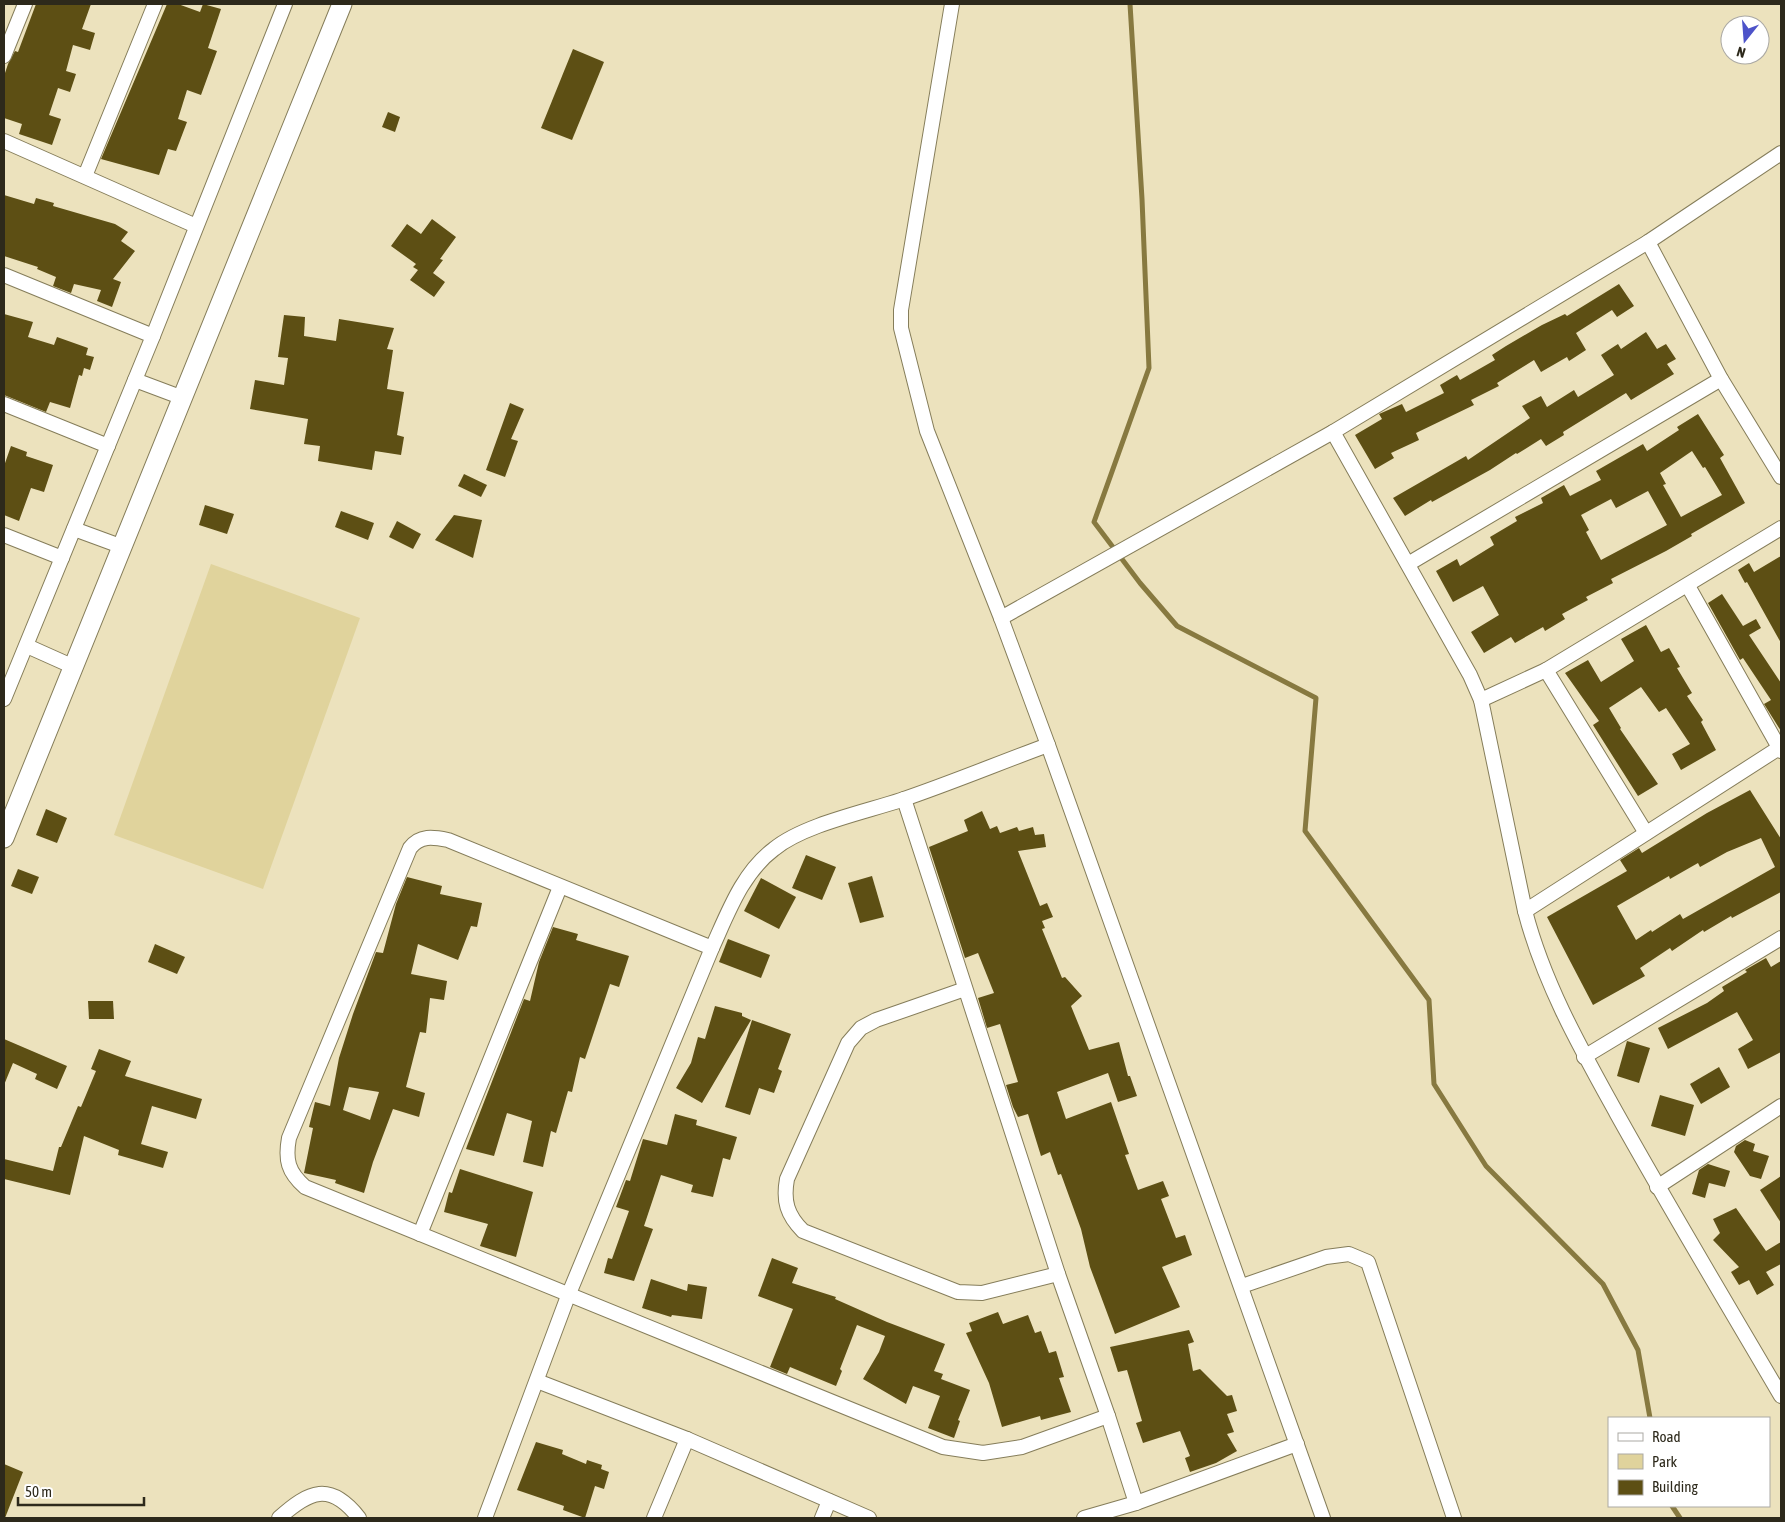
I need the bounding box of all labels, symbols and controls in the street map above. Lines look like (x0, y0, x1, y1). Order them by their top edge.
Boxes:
north arrow (1720, 15, 1770, 65)
text: N (1735, 44, 1747, 61)
legend (1608, 1417, 1770, 1507)
text: Road (1652, 1428, 1681, 1445)
text: Park (1652, 1453, 1677, 1470)
scale bar (18, 1474, 144, 1506)
text: Building (1652, 1478, 1698, 1495)
text: 50 m (25, 1483, 52, 1500)

